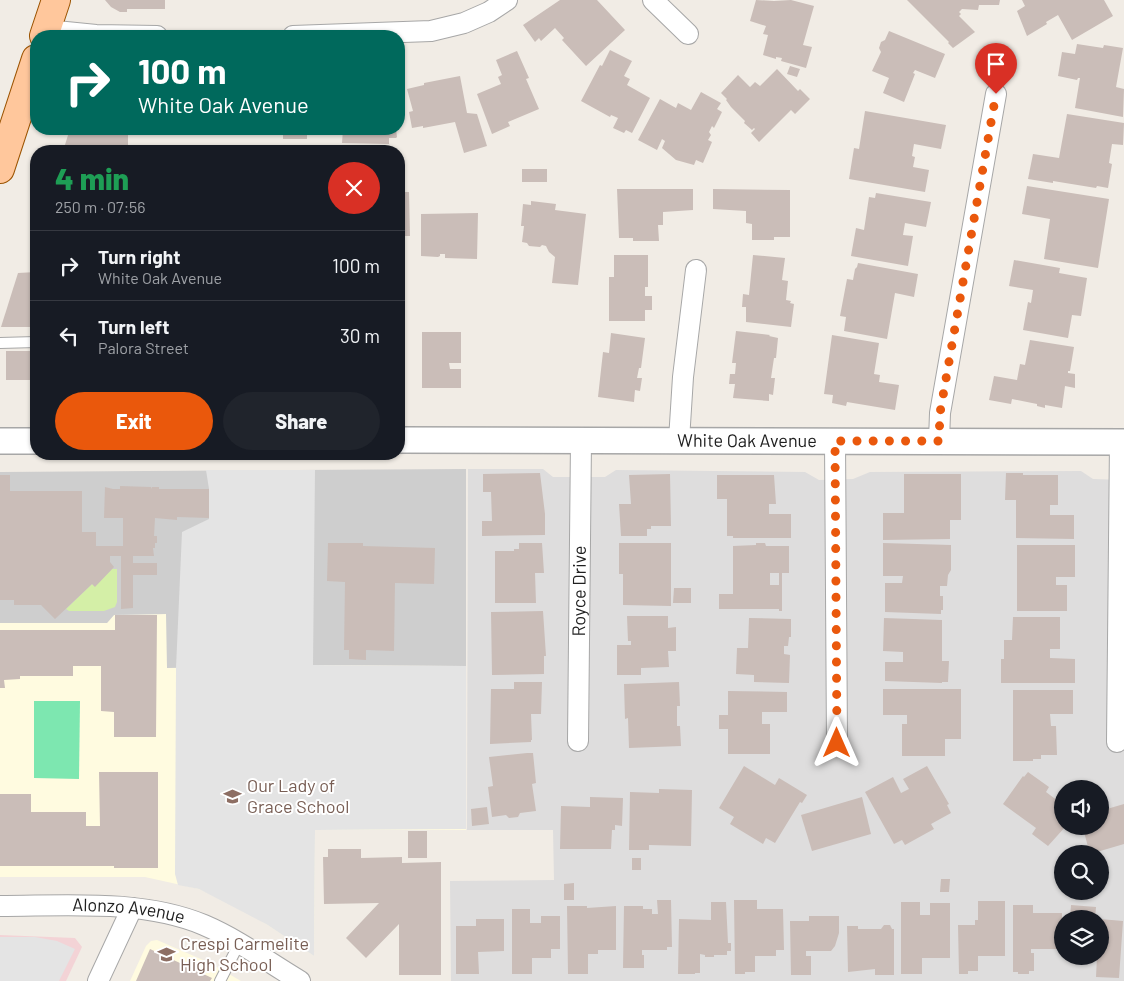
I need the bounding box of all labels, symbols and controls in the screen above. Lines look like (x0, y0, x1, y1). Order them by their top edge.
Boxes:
pin (975, 43, 1017, 94)
text: 100 m (138, 49, 227, 91)
icon: right (55, 50, 120, 115)
icon: arrive (982, 50, 1010, 78)
text: White Oak Avenue (138, 91, 309, 117)
text: 4 min (55, 160, 129, 196)
button: close (328, 162, 380, 214)
text: 250 m · 07:56 (55, 197, 146, 216)
text: Turn right (98, 245, 180, 268)
icon: right (55, 252, 83, 280)
text: 100 m (332, 254, 380, 277)
text: White Oak Avenue (98, 268, 222, 287)
text: Turn left (98, 315, 169, 338)
icon: left (55, 322, 83, 350)
text: 30 m (340, 324, 380, 347)
text: Palora Street (98, 338, 189, 357)
button: Exit (55, 392, 213, 450)
button: Share (223, 392, 380, 450)
street label: White Oak Avenue (677, 429, 817, 451)
street label: Royce Drive (567, 545, 590, 637)
position arrow (810, 716, 862, 768)
place label: Our Lady of Grace School (247, 774, 349, 817)
map controls (1054, 780, 1109, 965)
button: sound (1054, 780, 1109, 835)
school or university icon: Our Lady of Grace School (223, 786, 243, 806)
button: search (1054, 845, 1109, 900)
street label: Alonzo Avenue (72, 893, 188, 928)
button: layers (1054, 910, 1109, 965)
place label: Crespi Carmelite High School (180, 932, 309, 975)
school or university icon: Crespi Carmelite High School (156, 944, 176, 964)

